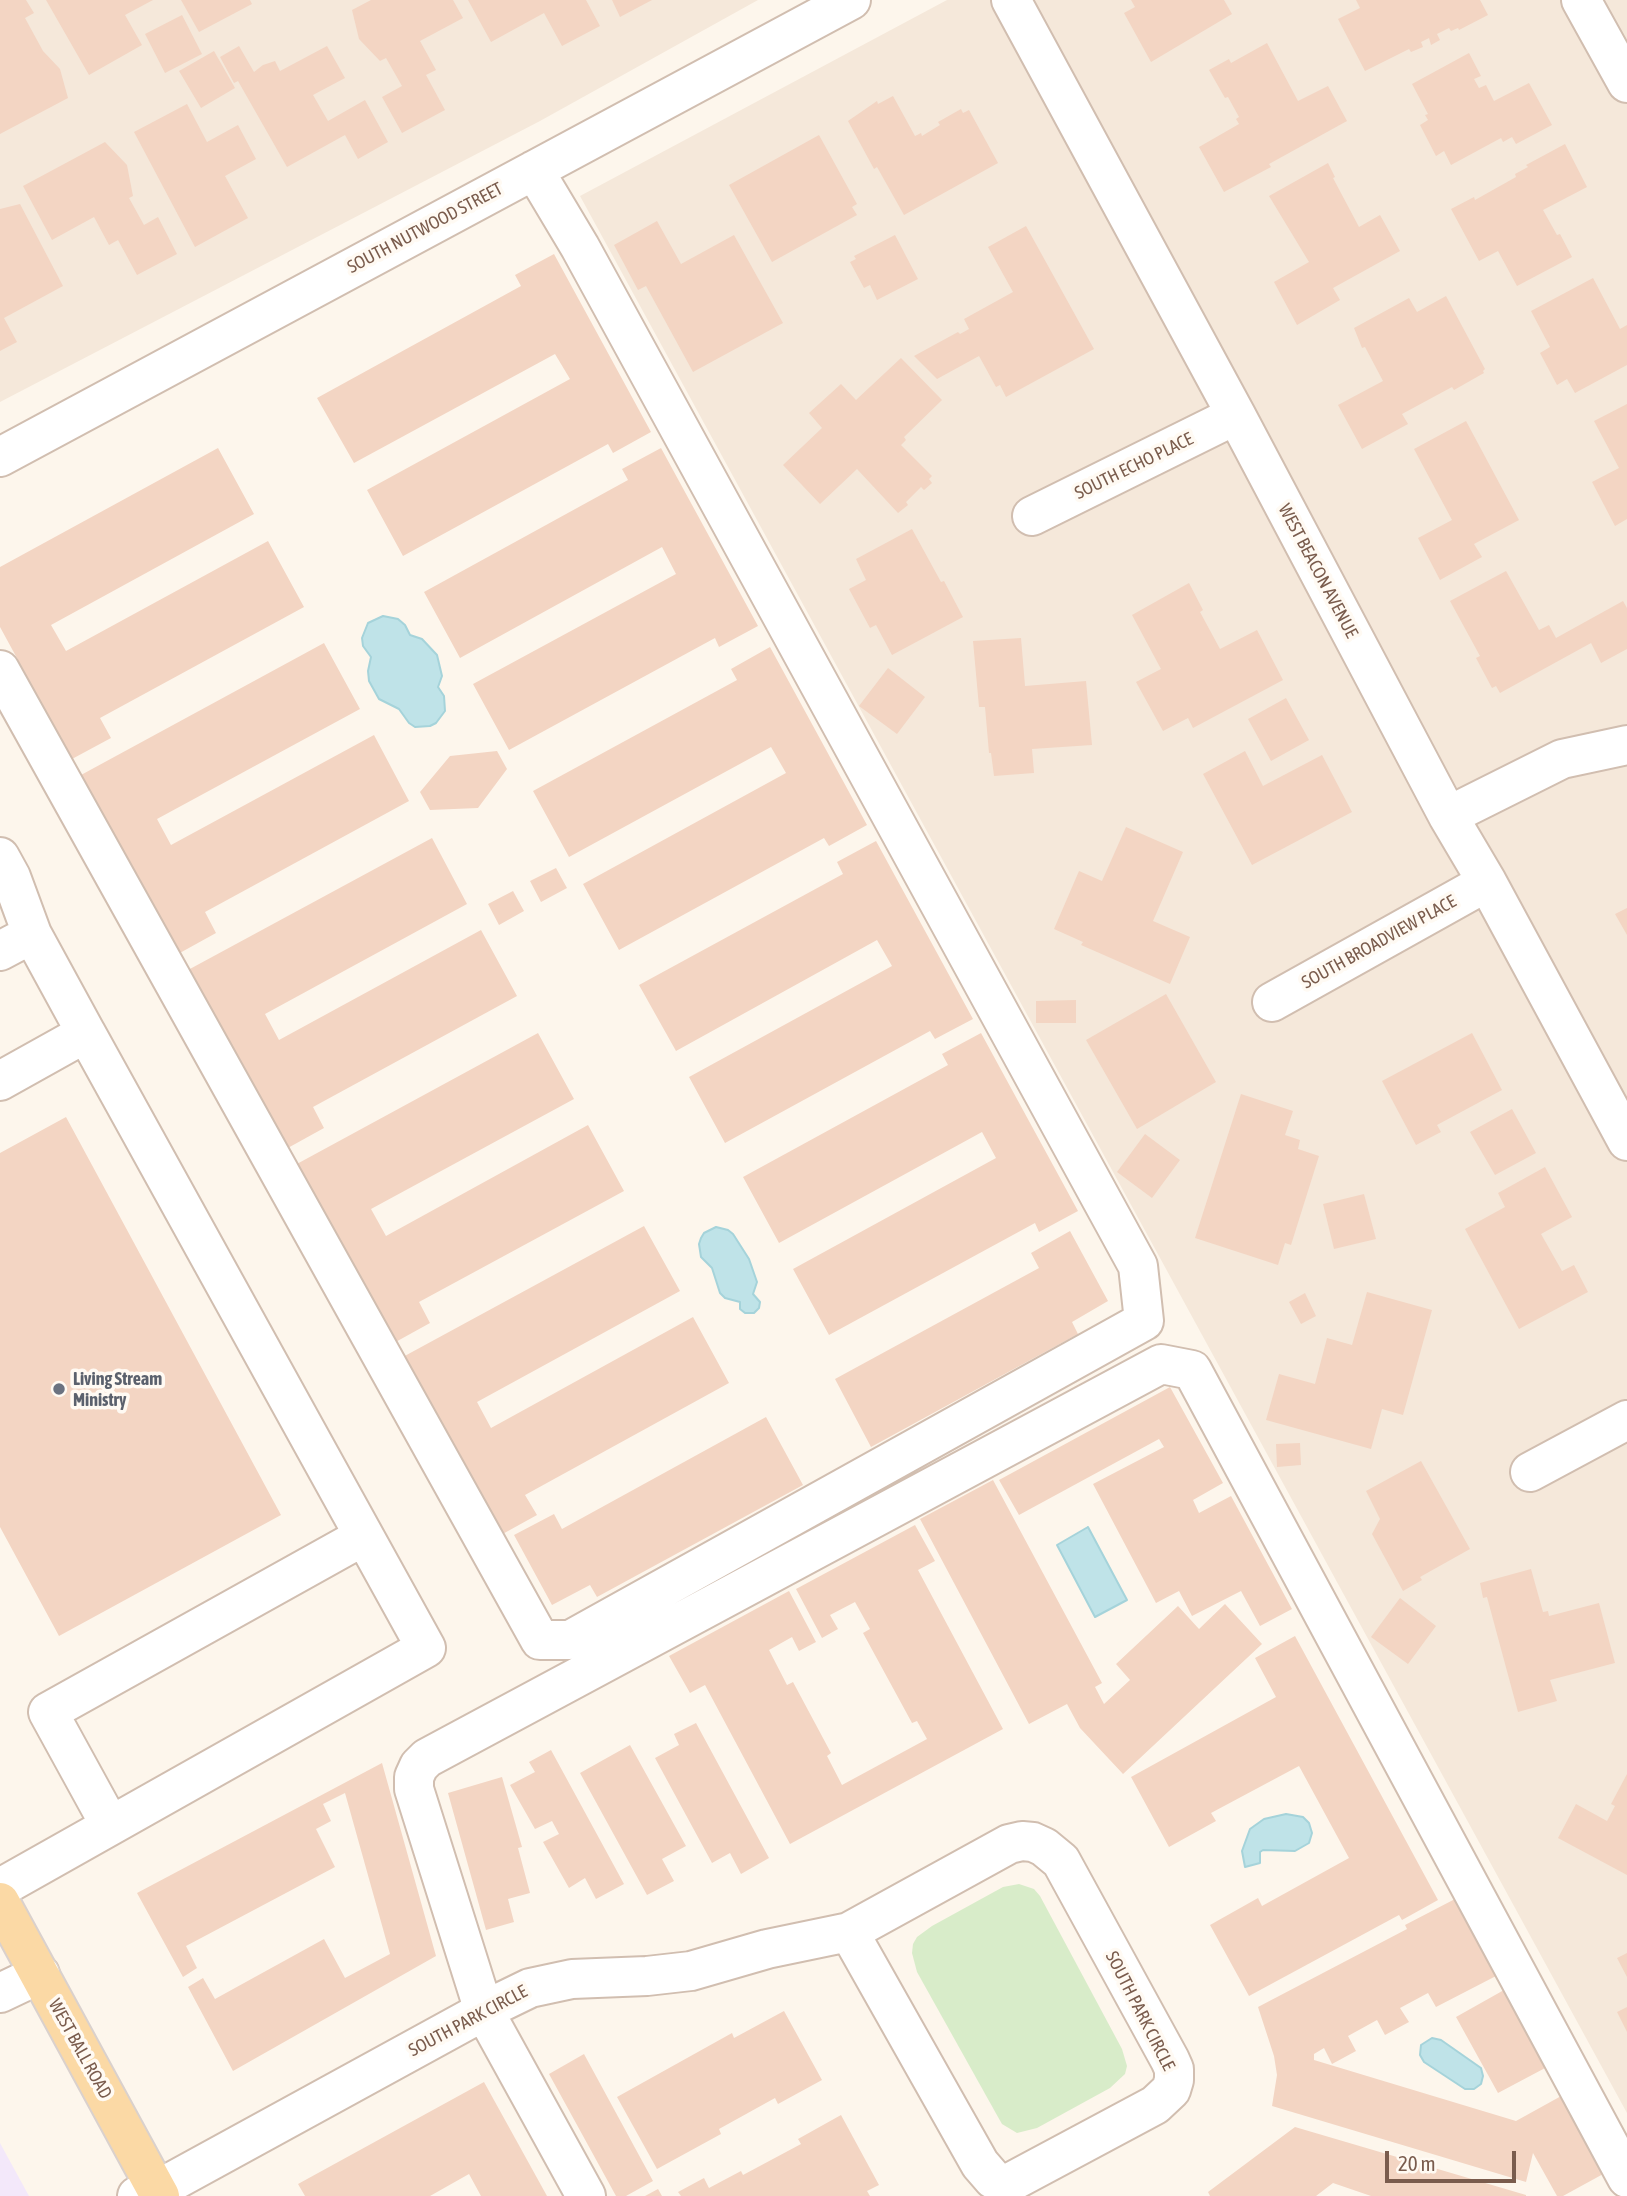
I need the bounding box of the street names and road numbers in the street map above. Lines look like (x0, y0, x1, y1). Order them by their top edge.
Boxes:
street label: SOUTH NUTWOOD STREET (344, 178, 506, 278)
street label: SOUTH ECHO PLACE (1071, 428, 1197, 504)
street label: WEST BEACON AVENUE (1274, 500, 1362, 642)
street label: SOUTH BROADVIEW PLACE (1298, 891, 1460, 993)
street label: SOUTH PARK CIRCLE (1101, 1948, 1179, 2074)
street label: SOUTH PARK CIRCLE (405, 1981, 531, 2061)
street label: WEST BALL ROAD (44, 1995, 116, 2103)

